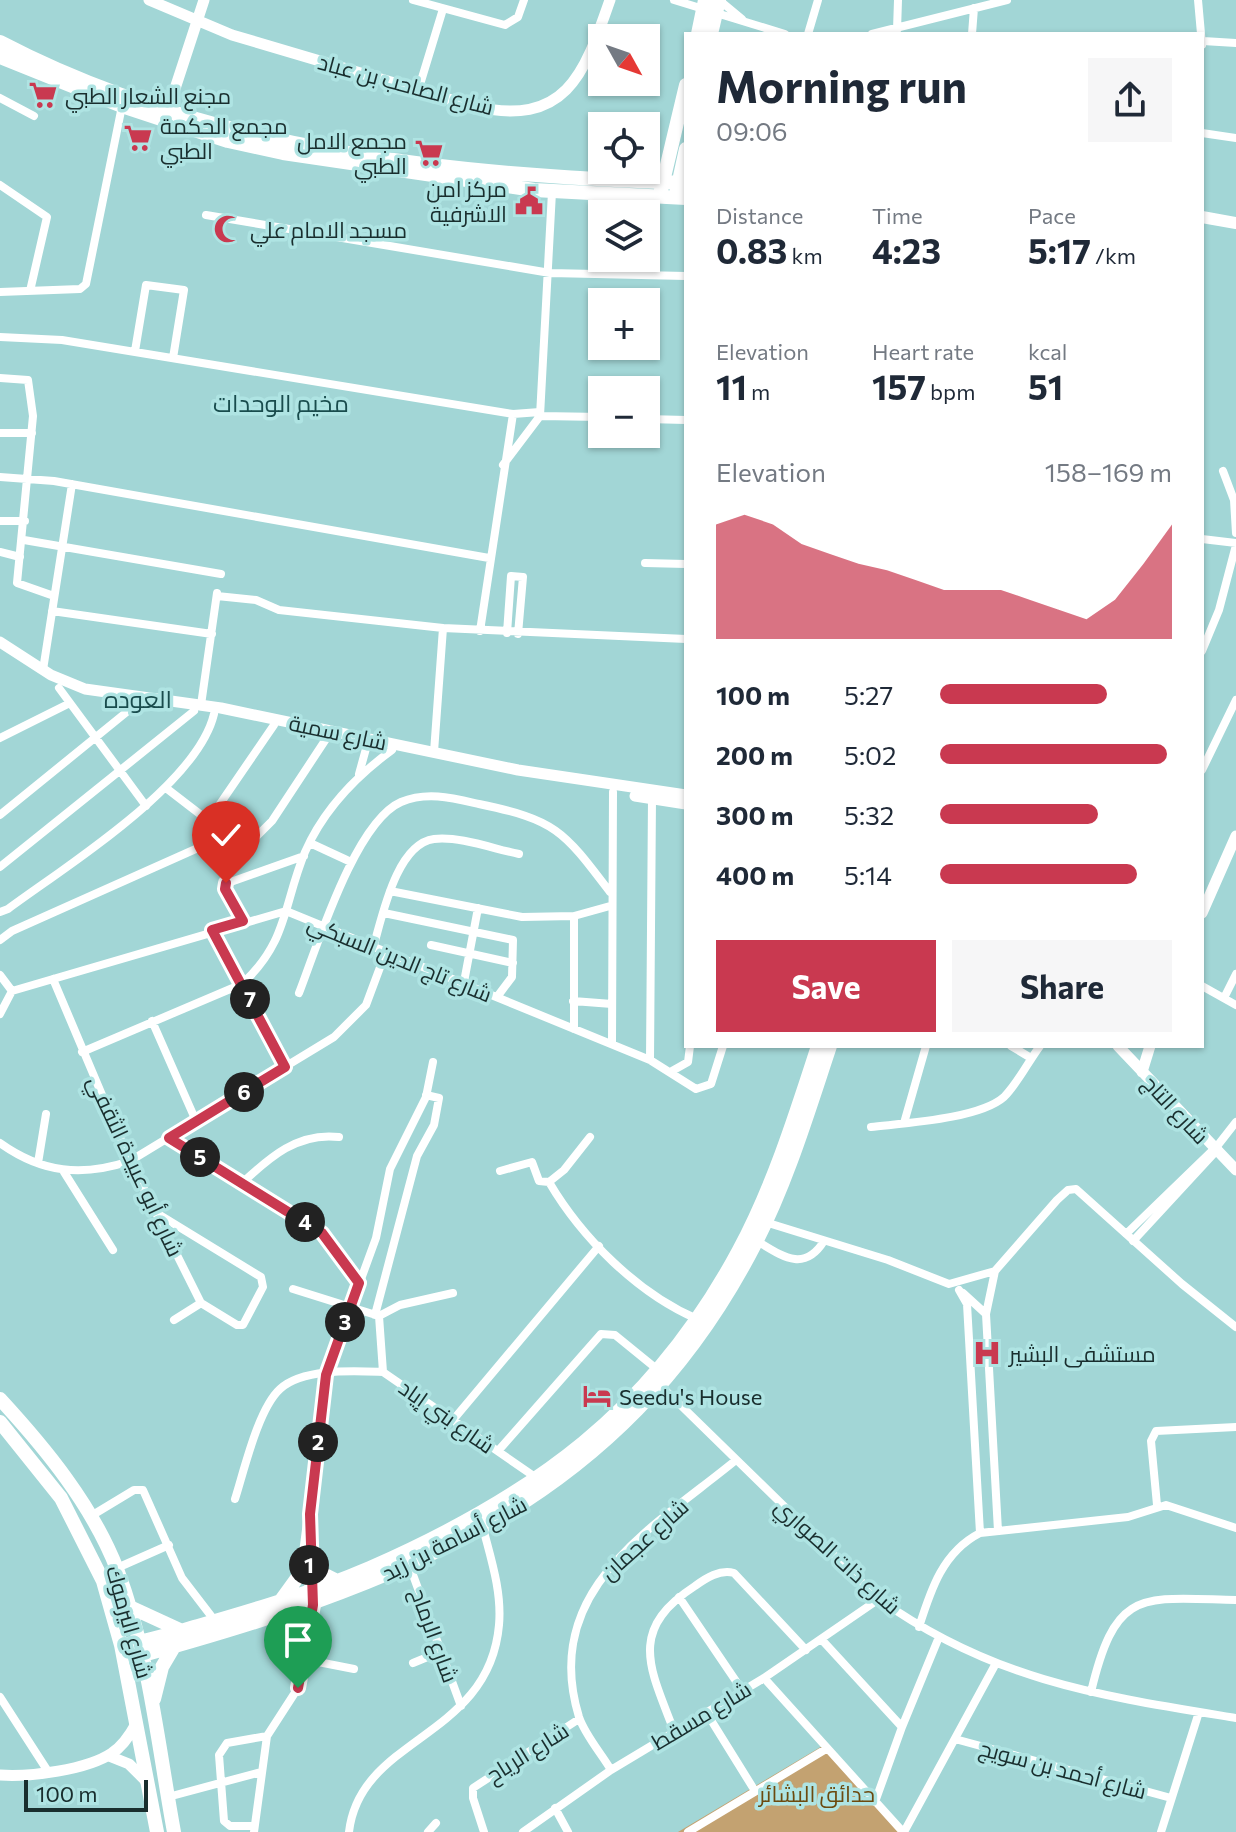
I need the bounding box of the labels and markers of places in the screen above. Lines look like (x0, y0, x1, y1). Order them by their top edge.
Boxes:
supermarket icon: مجنع الشعار الطبي (28, 80, 58, 110)
place label: مجنع الشعار الطبي (65, 82, 231, 113)
place label: مجمع الحكمة الطبي (160, 112, 288, 168)
supermarket icon: مجمع الحكمة الطبي (123, 123, 153, 153)
place label: مجمع الامل الطبي (297, 127, 407, 183)
supermarket icon: مجمع الامل الطبي (414, 138, 444, 168)
place label: مركز امن الاشرفية (426, 175, 507, 227)
public building icon: مركز امن الاشرفية (514, 186, 544, 216)
mosque icon: مسجد الامام علي (213, 214, 243, 244)
place label: مسجد الامام علي (250, 216, 407, 247)
pin (192, 801, 260, 883)
pin: 7 (230, 979, 270, 1019)
pin: 6 (224, 1072, 264, 1112)
pin: 5 (180, 1137, 220, 1177)
pin: 4 (285, 1202, 325, 1242)
pin: 3 (325, 1302, 365, 1342)
hospital icon: مستشفى البشير (972, 1338, 1002, 1368)
place label: مستشفى البشير (1007, 1340, 1156, 1368)
hotel icon: Seedu's House (582, 1381, 612, 1411)
place label: Seedu's House (619, 1383, 762, 1410)
pin: 2 (298, 1422, 338, 1462)
pin: 1 (289, 1545, 329, 1585)
pin (264, 1606, 332, 1688)

